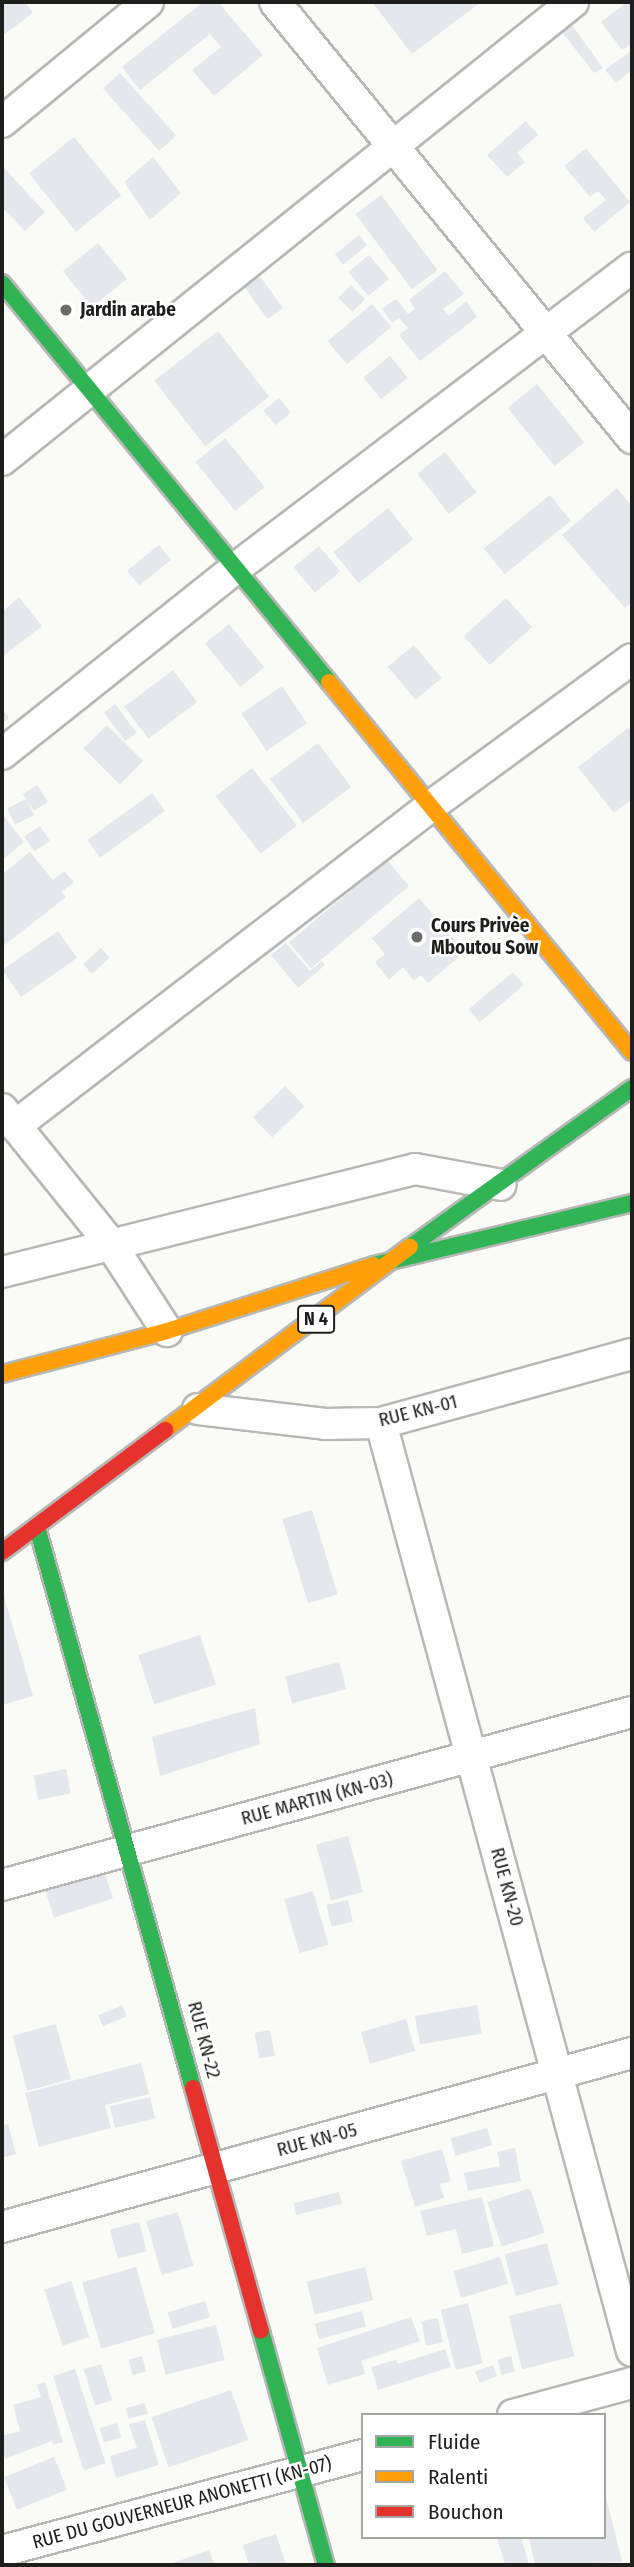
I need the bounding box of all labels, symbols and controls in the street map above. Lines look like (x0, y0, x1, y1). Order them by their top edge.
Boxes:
place label: Jardin arabe (80, 299, 176, 321)
marker: Jardin arabe (58, 302, 74, 318)
place label: Cours Privèe Mboutou Sow (431, 915, 538, 959)
marker: Cours Privèe Mboutou Sow (409, 929, 425, 945)
road number: N 4 (297, 1304, 335, 1334)
street label: RUE KN-01 (376, 1390, 460, 1432)
street label: RUE MARTIN (KN-03) (239, 1768, 395, 1830)
street label: RUE KN-20 (486, 1845, 528, 1929)
street label: RUE KN-22 (183, 1999, 225, 2081)
street label: RUE KN-05 (274, 2118, 360, 2162)
legend (361, 2413, 606, 2539)
text: Fluide (428, 2429, 480, 2455)
street label: RUE DU GOUVERNEUR ANONETTI (KN-07) (30, 2452, 334, 2554)
text: Ralenti (428, 2464, 488, 2490)
text: Bouchon (428, 2499, 504, 2525)

